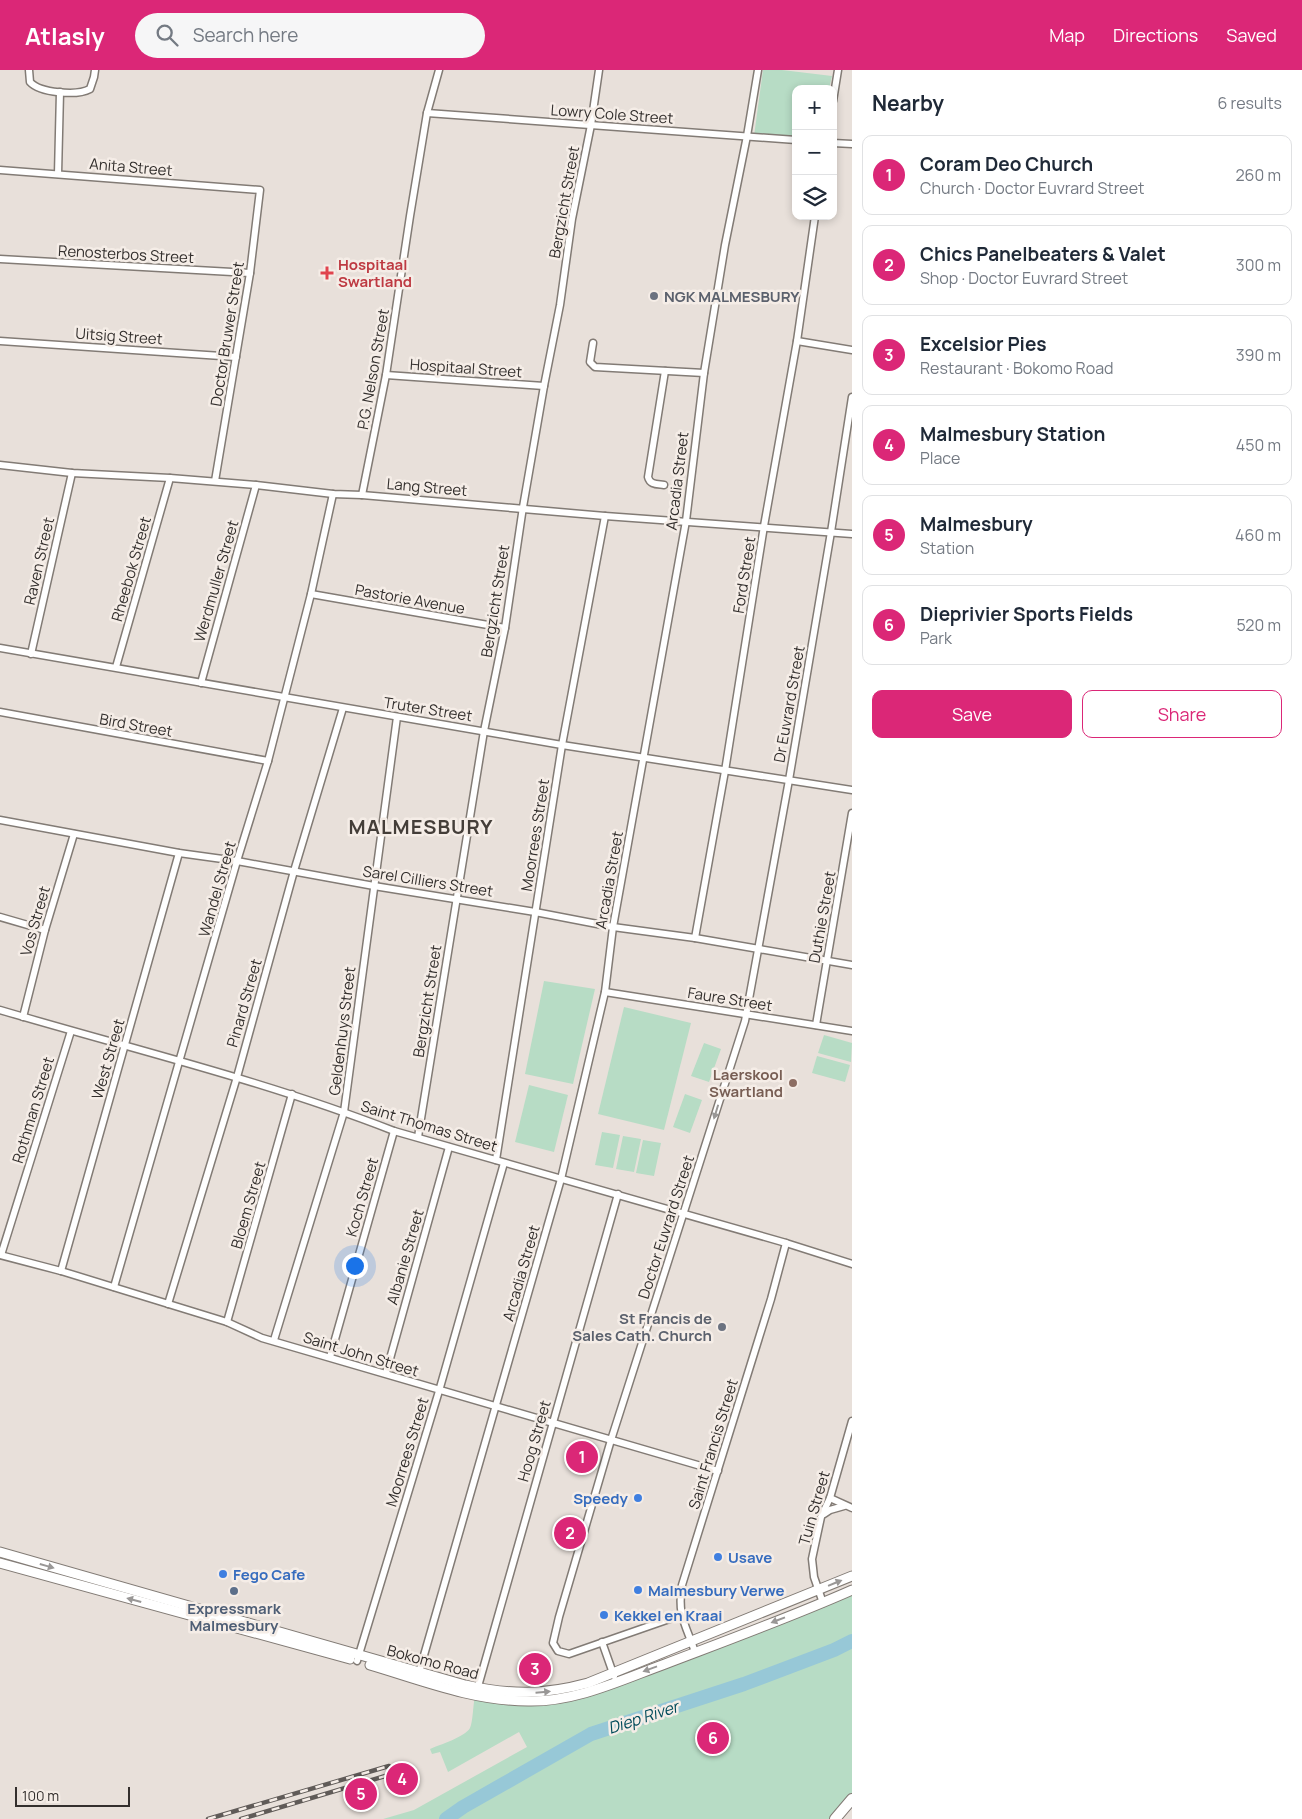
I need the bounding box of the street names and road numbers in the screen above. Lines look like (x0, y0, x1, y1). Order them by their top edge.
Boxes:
street label: Lowry Cole Street (550, 99, 674, 129)
street label: Bergzicht Street (544, 144, 584, 260)
street label: Anita Street (89, 153, 173, 181)
street label: Renosterbos Street (58, 240, 194, 268)
street label: Doctor Bruwer Street (205, 260, 249, 408)
street label: P.G. Nelson Street (352, 307, 394, 431)
street label: Uitsig Street (75, 322, 163, 350)
street label: Hospitaal Street (409, 354, 523, 382)
street label: Arcadia Street (661, 431, 693, 531)
street label: Lang Street (386, 473, 468, 501)
street label: Rheebok Street (106, 514, 156, 624)
street label: Raven Street (19, 515, 59, 607)
street label: Werdmuller Street (189, 518, 243, 644)
street label: Ford Street (728, 535, 760, 615)
street label: Bergzicht Street (476, 543, 514, 659)
street label: Pastorie Avenue (353, 579, 467, 619)
street label: Dr Euvrard Street (768, 644, 810, 764)
street label: Truter Street (382, 692, 474, 726)
street label: Bird Street (98, 708, 174, 742)
street label: Moorrees Street (516, 777, 554, 893)
street label: Arcadia Street (590, 829, 628, 931)
street label: Wandel Street (193, 839, 241, 939)
street label: Sarel Cilliers Street (361, 860, 495, 902)
street label: Duthie Street (804, 869, 840, 965)
street label: Vos Street (15, 884, 55, 958)
street label: Bergzicht Street (408, 943, 446, 1059)
street label: Pinard Street (221, 956, 267, 1050)
street label: Geldenhuys Street (324, 965, 360, 1097)
street label: Faure Street (686, 982, 774, 1016)
street label: West Street (86, 1016, 130, 1102)
street label: Rothman Street (7, 1054, 59, 1166)
street label: Saint Thomas Street (358, 1095, 500, 1157)
street label: Doctor Euvrard Street (633, 1152, 699, 1302)
street label: Koch Street (341, 1155, 383, 1239)
street label: Bloem Street (226, 1159, 270, 1251)
street label: Albanie Street (381, 1207, 429, 1307)
street label: Arcadia Street (497, 1222, 545, 1324)
street label: Saint John Street (301, 1326, 421, 1382)
street label: Saint Francis Street (683, 1376, 743, 1512)
street label: Moorrees Street (380, 1395, 434, 1509)
street label: Hoog Street (512, 1398, 556, 1484)
street label: Tuin Street (793, 1468, 835, 1548)
street label: Bokomo Road (385, 1640, 481, 1684)

